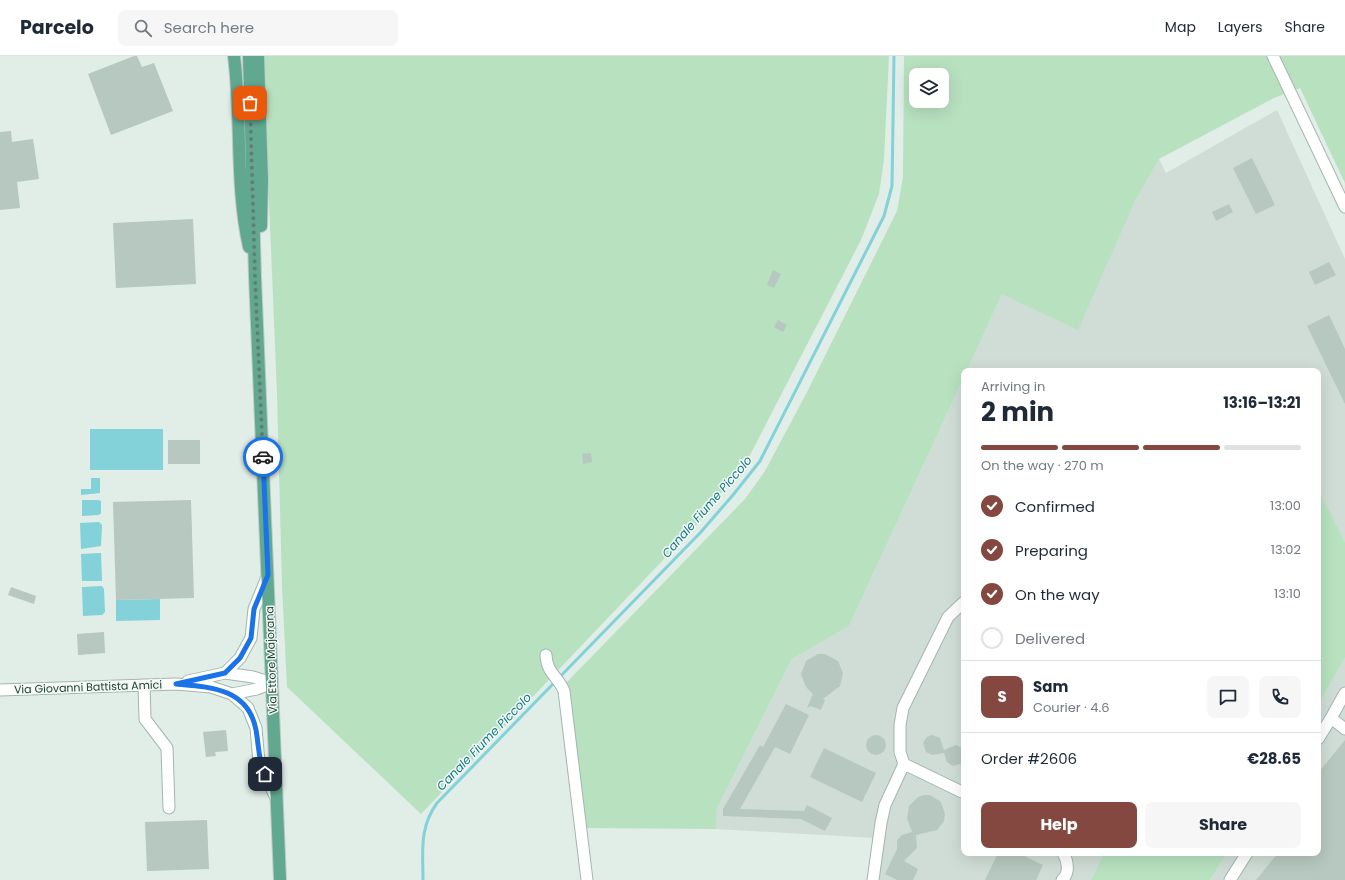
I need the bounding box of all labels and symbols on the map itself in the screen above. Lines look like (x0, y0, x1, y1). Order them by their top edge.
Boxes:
pin (233, 86, 267, 120)
courier (243, 437, 283, 477)
water label: Canale Fiume Piccolo (658, 452, 756, 561)
street label: Via Ettore Majorana (261, 606, 281, 714)
street label: Via Giovanni Battista Amici (14, 676, 163, 698)
water label: Canale Fiume Piccolo (432, 689, 535, 794)
pin (248, 757, 282, 791)

